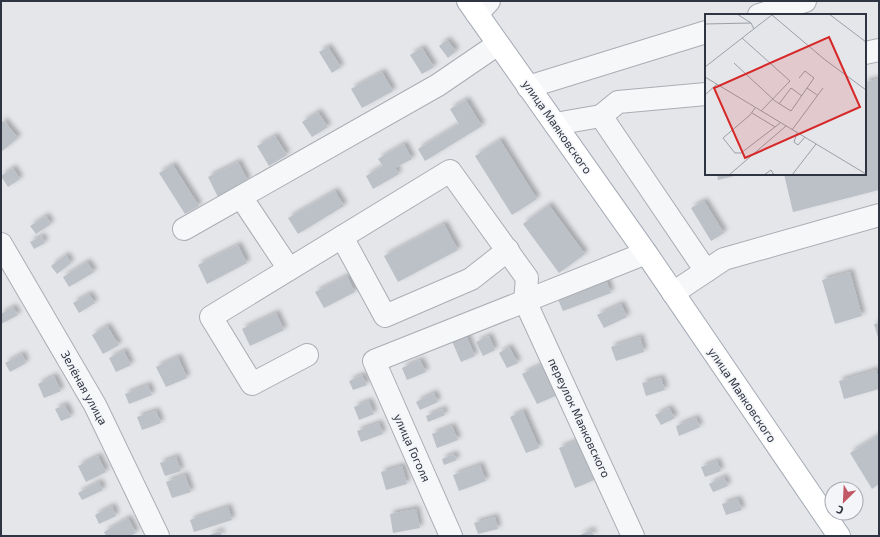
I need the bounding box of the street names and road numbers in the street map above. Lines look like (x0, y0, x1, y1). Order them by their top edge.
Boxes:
street label: улица Маяковского (519, 77, 596, 177)
street label: улица Маяковского (705, 344, 780, 445)
street label: Зелёная улица (58, 348, 111, 428)
street label: переулок Маяковского (545, 355, 614, 480)
street label: улица Гоголя (391, 411, 434, 484)

